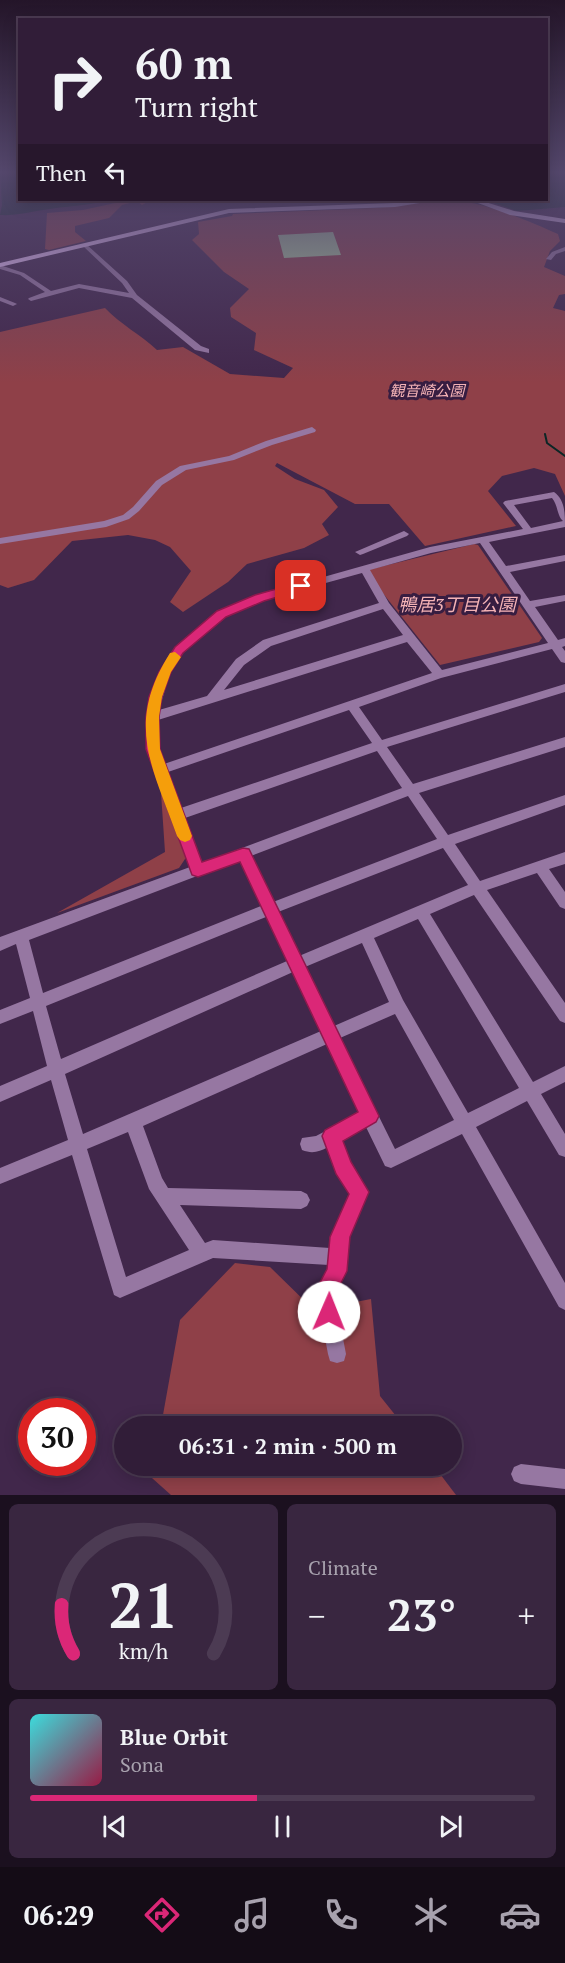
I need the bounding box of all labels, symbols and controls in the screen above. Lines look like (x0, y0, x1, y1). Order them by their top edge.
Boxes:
text: 60 m (135, 35, 233, 91)
icon: right (36, 42, 114, 120)
text: Turn right (135, 89, 258, 125)
icon: left (99, 156, 132, 189)
text: Then (36, 158, 87, 187)
park label: 観音崎公園 (389, 380, 466, 400)
pin (275, 560, 326, 611)
icon: arrive (284, 569, 317, 602)
park label: 鴨居3丁目公園 (398, 592, 519, 616)
position arrow (297, 1280, 361, 1344)
speed limit sign: 30 (18, 1398, 96, 1476)
text: 06:31 · 2 min · 500 m (179, 1431, 397, 1460)
text: Climate (308, 1554, 378, 1581)
text: 21 (108, 1563, 179, 1646)
text: 23° (387, 1584, 456, 1644)
text: − (308, 1594, 326, 1637)
text: + (517, 1594, 535, 1637)
text: km/h (119, 1637, 169, 1665)
text: Blue Orbit (120, 1722, 228, 1751)
text: Sona (120, 1751, 164, 1778)
icon: previous (98, 1810, 131, 1843)
icon: pause (266, 1810, 299, 1843)
icon: next (434, 1810, 467, 1843)
icon: directions (141, 1894, 183, 1936)
icon: music (231, 1894, 273, 1936)
icon: phone (320, 1894, 362, 1936)
icon: climate (410, 1894, 452, 1936)
icon: car (499, 1894, 541, 1936)
text: 06:29 (24, 1897, 94, 1933)

